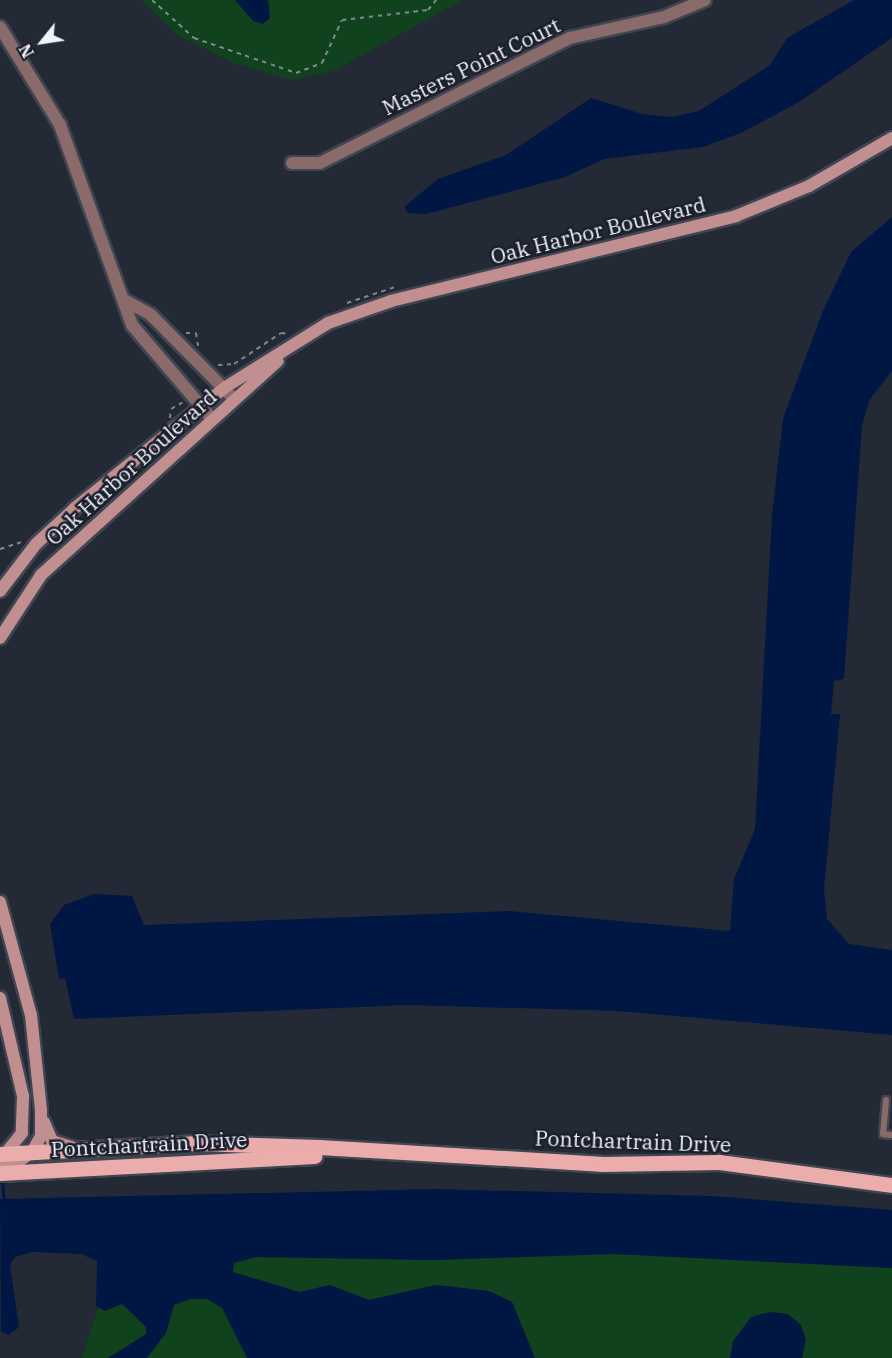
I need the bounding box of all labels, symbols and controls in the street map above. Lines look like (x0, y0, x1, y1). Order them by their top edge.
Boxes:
north arrow (12, 12, 72, 72)
street label: Masters Point Court (378, 12, 564, 120)
text: N (15, 41, 38, 61)
street label: Oak Harbor Boulevard (488, 191, 708, 269)
street label: Oak Harbor Boulevard (41, 384, 221, 550)
street label: Pontchartrain Drive (534, 1125, 732, 1157)
street label: Pontchartrain Drive (50, 1126, 248, 1162)

